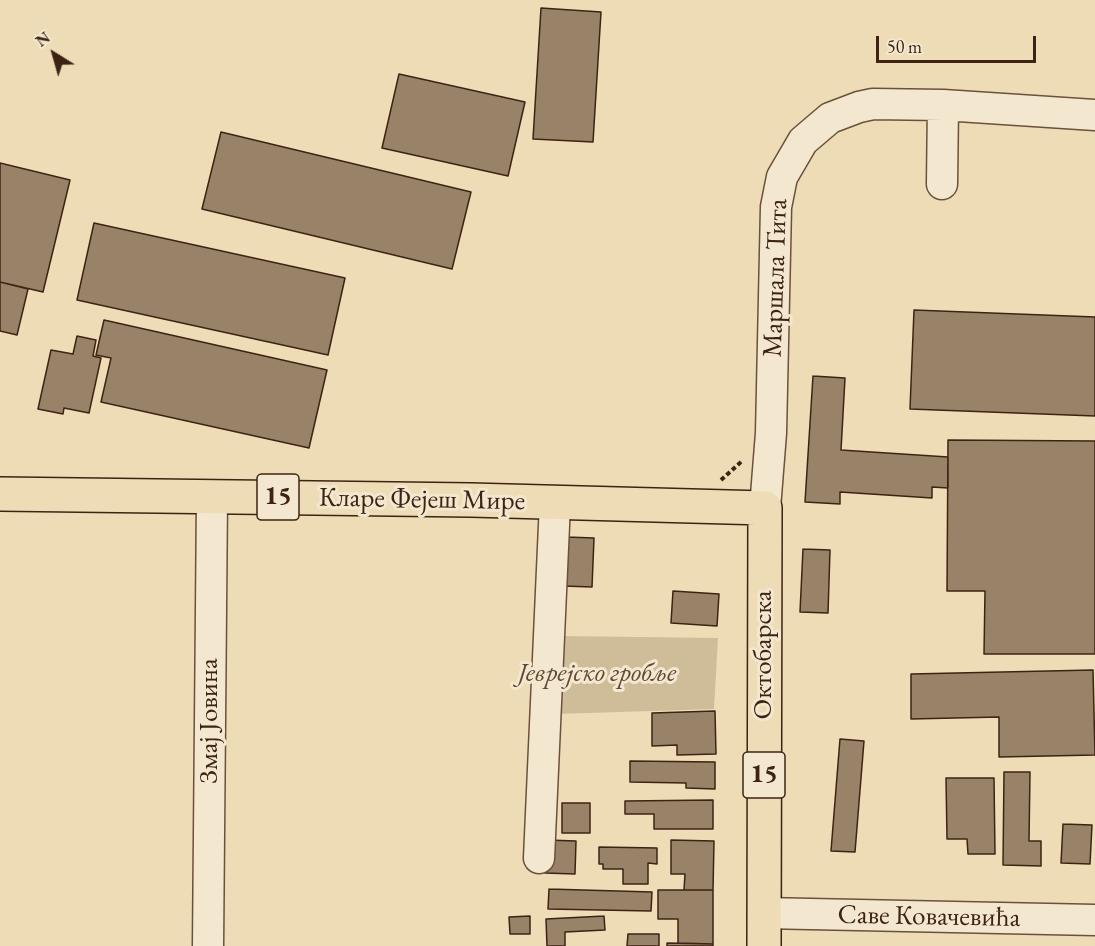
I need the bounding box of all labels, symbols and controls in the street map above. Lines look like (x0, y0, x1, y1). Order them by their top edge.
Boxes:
north arrow (24, 24, 84, 84)
scale bar (879, 24, 1040, 62)
text: N (31, 27, 54, 52)
text: 50 m (887, 35, 922, 58)
street label: Маршала Тита (757, 198, 795, 358)
road number: 15 (257, 474, 299, 520)
street label: Кларе Фејеш Мире (318, 482, 526, 518)
street label: Октобарска (748, 591, 780, 719)
street label: Змај Јовина (194, 658, 226, 784)
park label: Јеврејско гробље (518, 658, 676, 690)
road number: 15 (743, 752, 785, 798)
street label: Саве Ковачевића (837, 899, 1021, 935)

